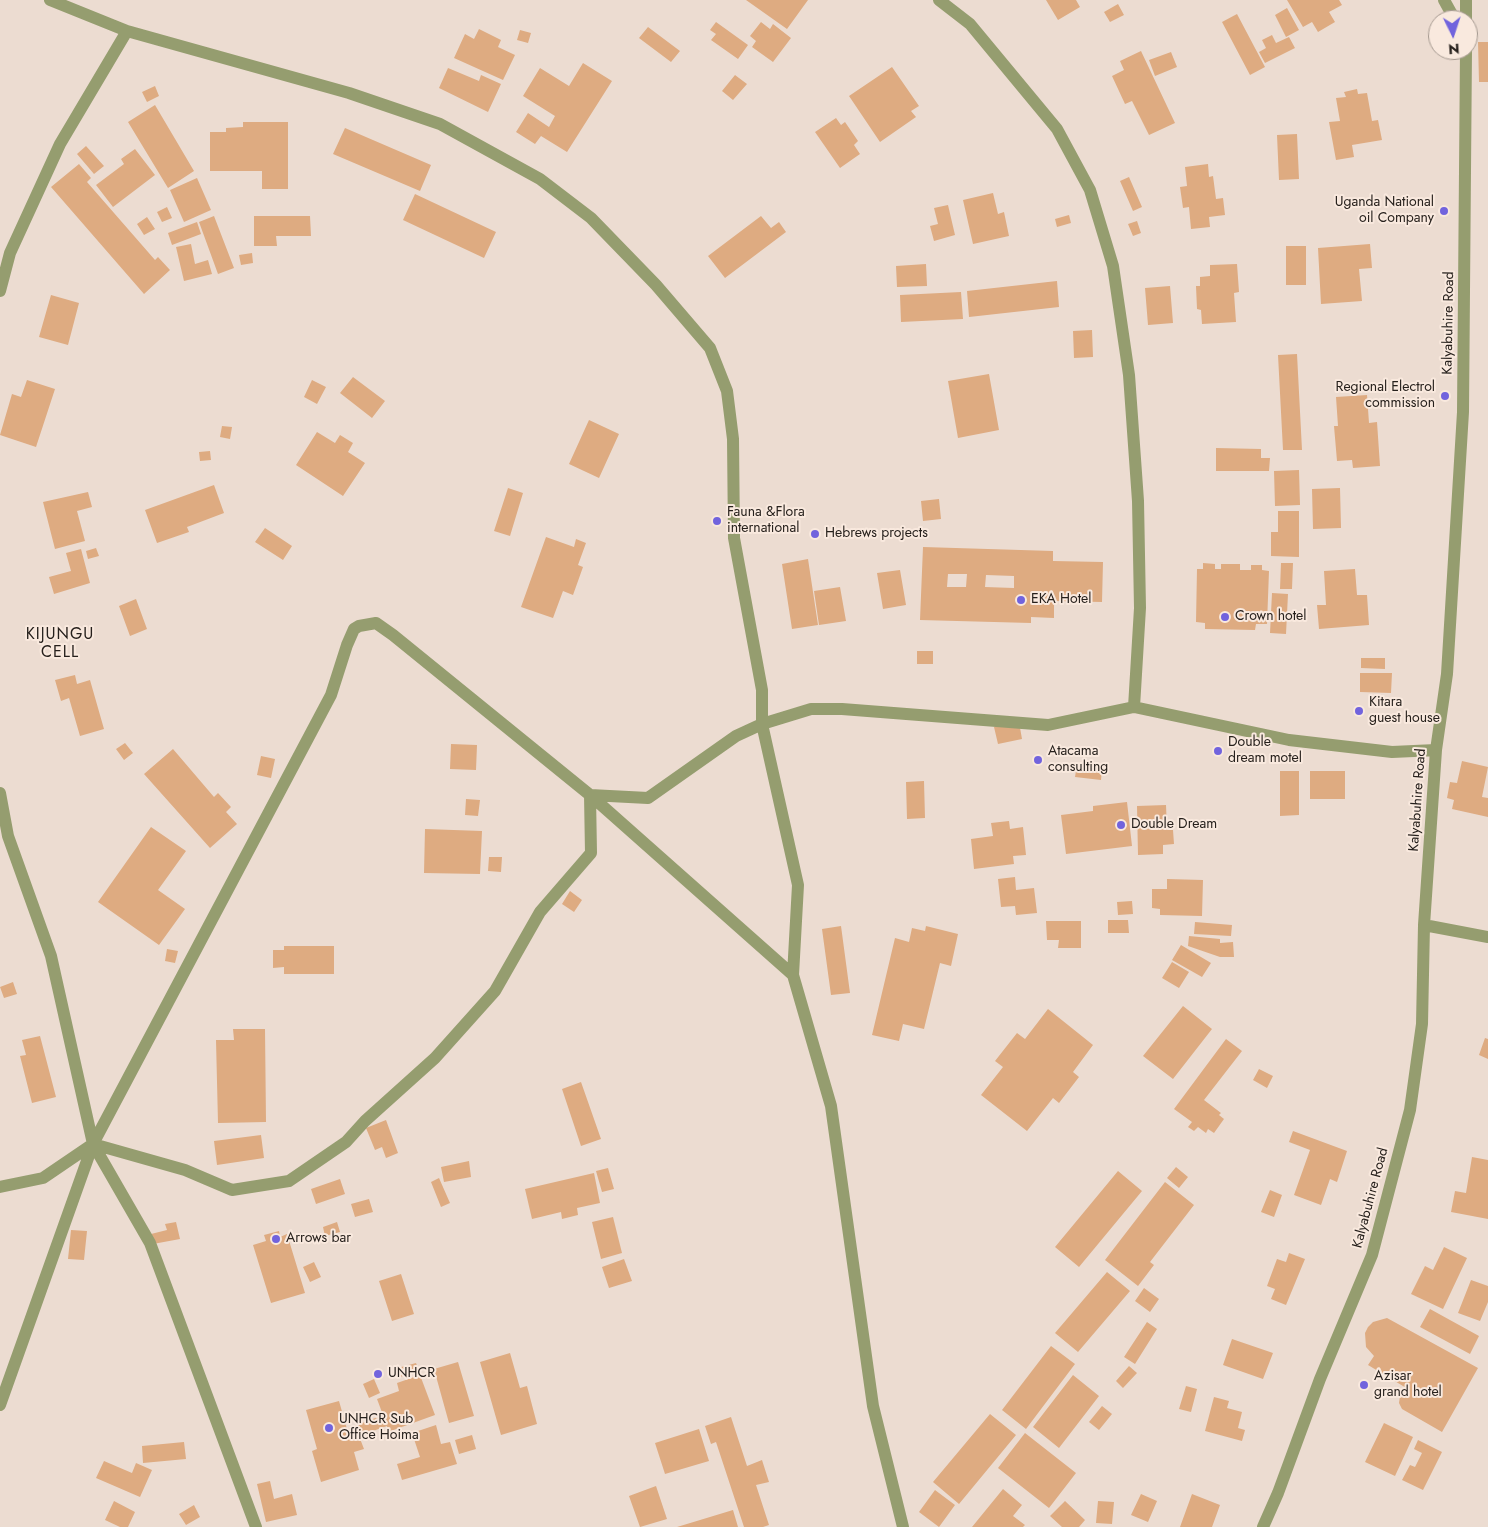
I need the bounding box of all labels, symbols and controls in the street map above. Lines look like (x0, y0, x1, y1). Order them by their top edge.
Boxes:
north arrow (1428, 10, 1478, 60)
text: N (1448, 39, 1460, 59)
place label: Uganda National oil Company (1335, 195, 1434, 228)
marker: Uganda National oil Company (1438, 205, 1450, 217)
street label: Kalyabuhire Road (1440, 271, 1458, 375)
place label: Regional Electrol commission (1336, 380, 1435, 412)
marker: Regional Electrol commission (1439, 390, 1451, 402)
place label: Fauna &Flora international (727, 505, 805, 538)
marker: Fauna &Flora international (711, 515, 723, 527)
place label: Hebrews projects (825, 526, 928, 542)
marker: Hebrews projects (809, 528, 821, 540)
place label: EKA Hotel (1031, 592, 1091, 608)
marker: EKA Hotel (1015, 594, 1027, 606)
place label: Crown hotel (1235, 609, 1306, 625)
marker: Crown hotel (1219, 611, 1231, 623)
district label: KIJUNGU CELL (25, 625, 95, 663)
place label: Kitara guest house (1369, 695, 1440, 728)
marker: Kitara guest house (1353, 705, 1365, 717)
place label: Double dream motel (1228, 735, 1302, 768)
place label: Atacama consulting (1048, 744, 1108, 776)
marker: Double dream motel (1212, 745, 1224, 757)
street label: Kalyabuhire Road (1406, 748, 1430, 852)
marker: Atacama consulting (1032, 754, 1044, 766)
place label: Double Dream (1131, 817, 1217, 833)
marker: Double Dream (1115, 819, 1127, 831)
street label: Kalyabuhire Road (1350, 1146, 1392, 1250)
place label: Arrows bar (286, 1231, 351, 1247)
marker: Arrows bar (270, 1233, 282, 1245)
place label: UNHCR (388, 1366, 435, 1382)
marker: UNHCR (372, 1368, 384, 1380)
place label: Azisar grand hotel (1374, 1369, 1442, 1401)
marker: Azisar grand hotel (1358, 1379, 1370, 1391)
place label: UNHCR Sub Office Hoima (339, 1412, 419, 1444)
marker: UNHCR Sub Office Hoima (323, 1422, 335, 1434)

